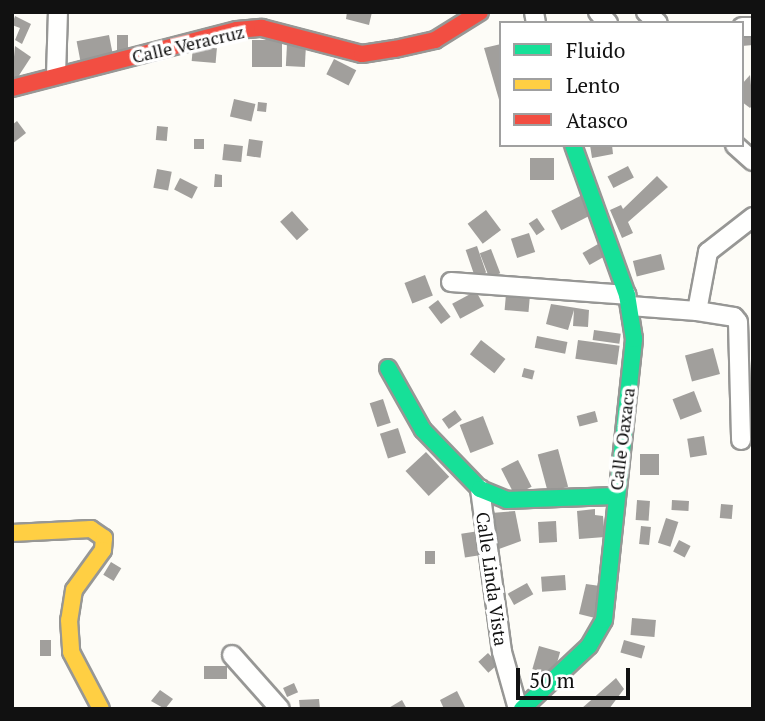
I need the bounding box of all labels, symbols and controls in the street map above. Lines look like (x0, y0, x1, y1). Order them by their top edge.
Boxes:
street label: Calle Veracruz (129, 21, 247, 67)
legend (499, 21, 744, 147)
text: Fluido (566, 36, 625, 64)
text: Lento (566, 71, 620, 99)
text: Atasco (566, 106, 628, 134)
street label: Calle Oaxaca (605, 386, 639, 492)
street label: Calle Linda Vista (472, 510, 512, 648)
scale bar (520, 654, 634, 698)
text: 50 m (529, 666, 575, 694)

